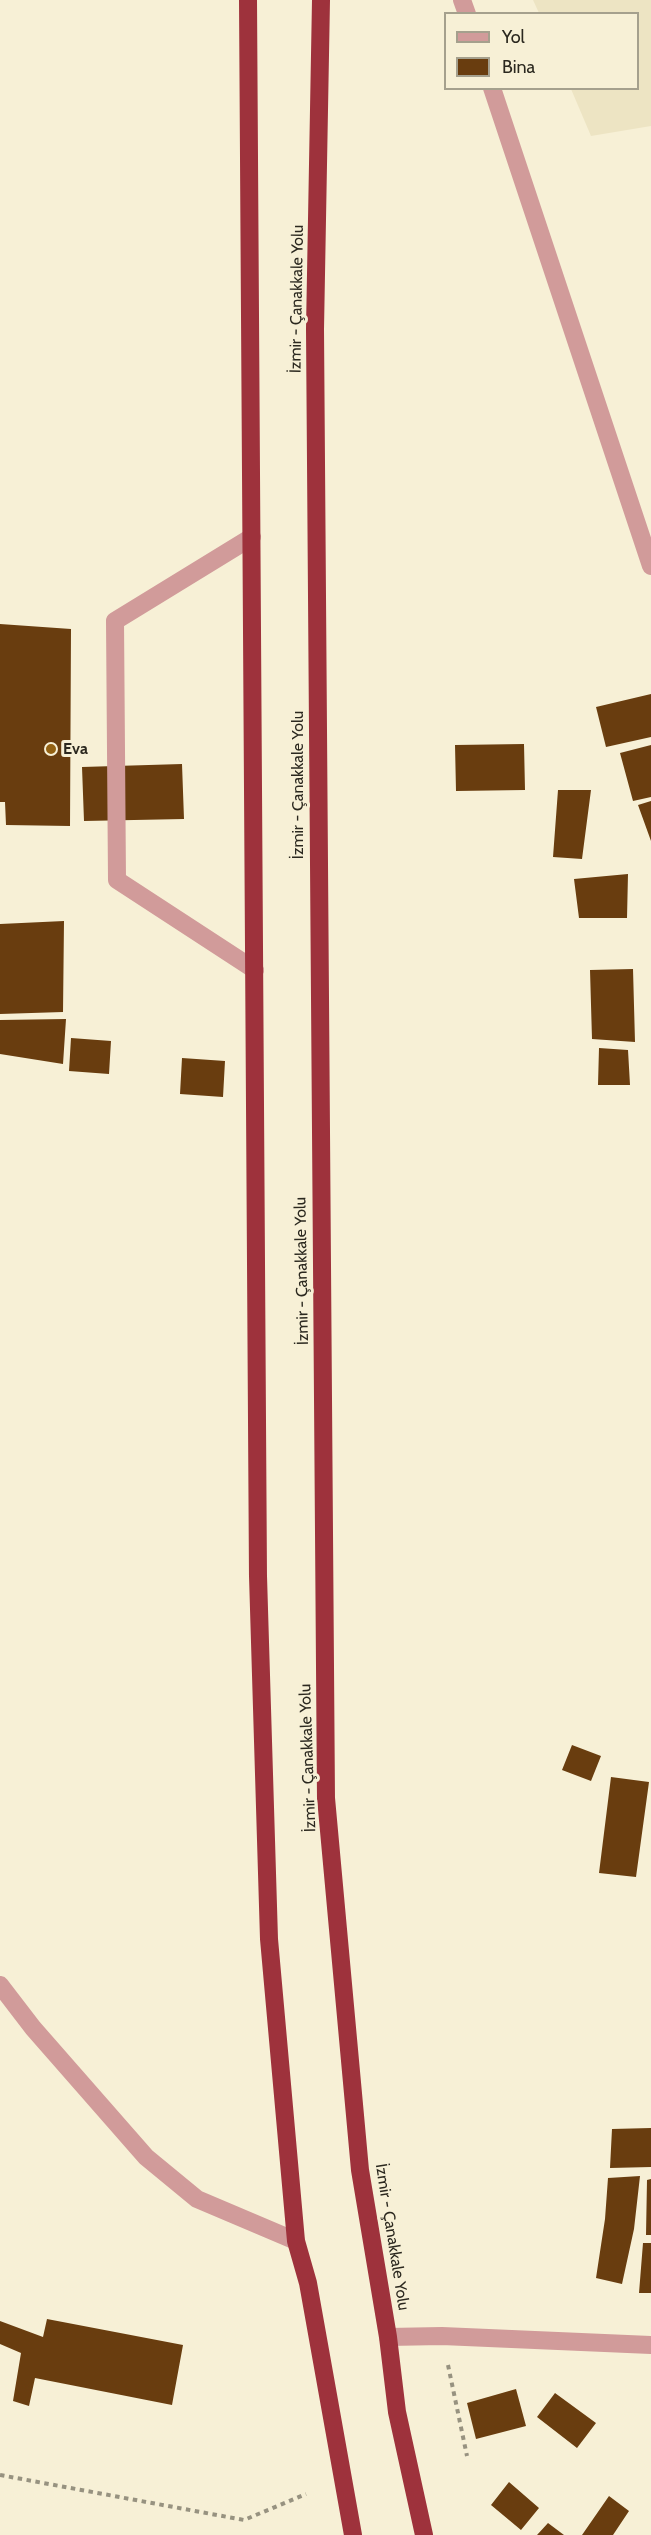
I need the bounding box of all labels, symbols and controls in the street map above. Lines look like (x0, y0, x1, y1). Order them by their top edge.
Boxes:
legend (444, 12, 639, 90)
text: Yol (502, 26, 525, 48)
text: Bina (502, 56, 535, 78)
street label: İzmir - Çanakkale Yolu (286, 225, 308, 373)
street label: İzmir - Çanakkale Yolu (288, 711, 308, 859)
place label: Eva (63, 739, 88, 759)
marker: Eva (44, 742, 58, 756)
street label: İzmir - Çanakkale Yolu (291, 1197, 313, 1345)
street label: İzmir - Çanakkale Yolu (296, 1684, 320, 1832)
street label: İzmir - Çanakkale Yolu (371, 2162, 413, 2312)

